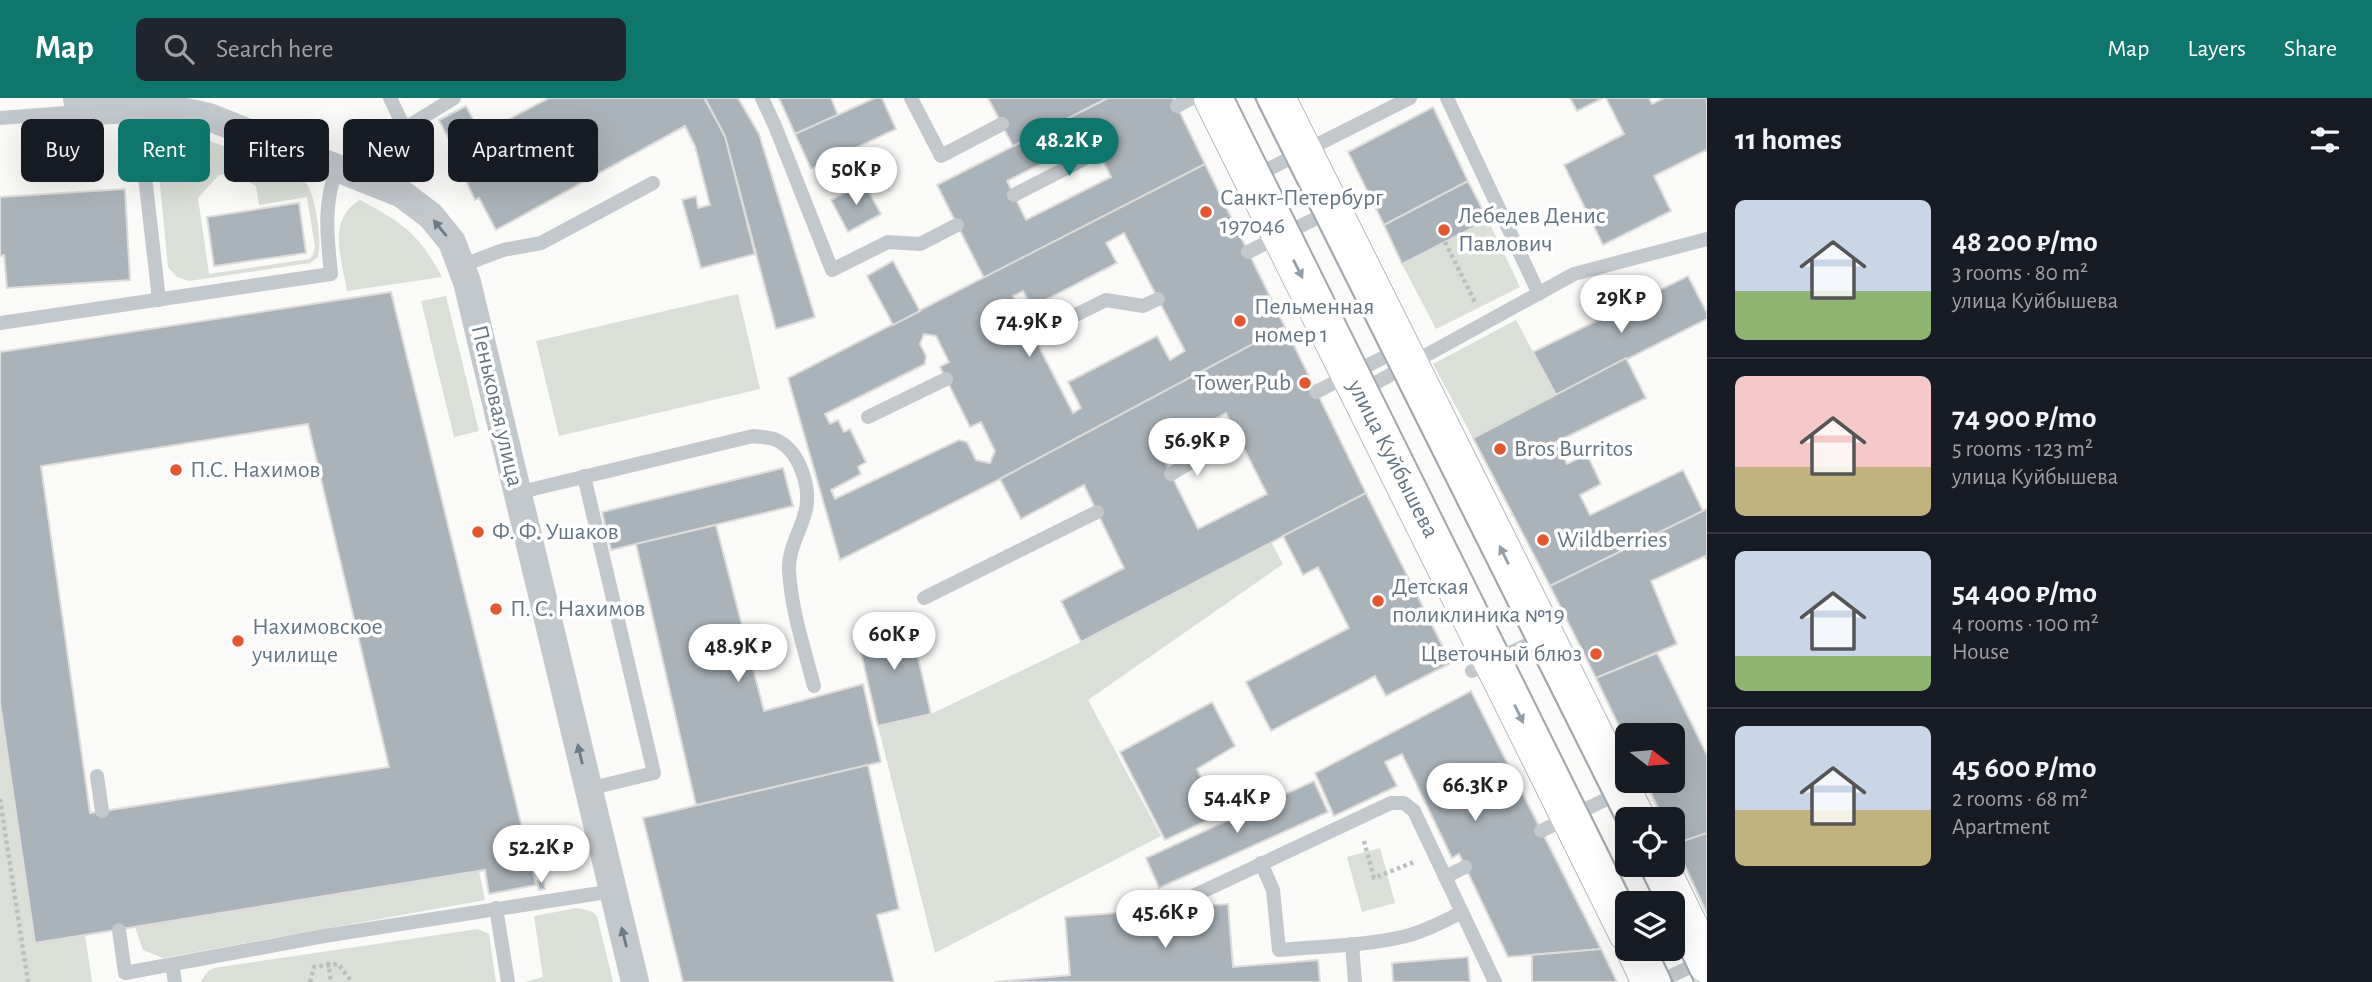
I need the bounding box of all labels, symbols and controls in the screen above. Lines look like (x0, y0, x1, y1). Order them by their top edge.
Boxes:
search box (136, 18, 626, 81)
icon: search (160, 30, 198, 68)
text: Map (35, 32, 94, 65)
text: Search here (216, 36, 334, 62)
text: Map (2107, 37, 2149, 61)
text: Layers (2187, 37, 2246, 61)
text: Share (2284, 37, 2337, 61)
pin: 48.2K ₽ (1004, 118, 1134, 178)
chip: Buy (21, 119, 104, 182)
chip: Rent (118, 119, 210, 182)
chip: Filters (224, 119, 329, 182)
chip: New (343, 119, 434, 182)
chip: Apartment (448, 119, 598, 182)
icon: filters (2306, 121, 2344, 159)
text: 11 homes (1735, 125, 1842, 155)
text: 48.2K ₽ (1036, 129, 1102, 152)
pin: 50K ₽ (807, 148, 905, 207)
text: 50K ₽ (831, 158, 881, 181)
place label: Санкт-Петербург 197046 (1220, 186, 1384, 238)
marker: Санкт-Петербург 197046 (1198, 204, 1214, 220)
place label: Лебедев Денис Павлович (1458, 204, 1606, 256)
one-way arrow (433, 219, 448, 236)
marker: Лебедев Денис Павлович (1436, 222, 1452, 238)
text: 48 200 ₽/mo (1952, 227, 2098, 257)
icon: home (1791, 228, 1875, 312)
one-way arrow (1292, 259, 1303, 279)
text: 3 rooms · 80 m² (1952, 262, 2088, 285)
pin: 29K ₽ (1572, 275, 1670, 335)
text: 29K ₽ (1596, 286, 1646, 309)
text: улица Куйбышева (1952, 290, 2118, 313)
place label: Пельменная номер 1 (1254, 295, 1374, 347)
pin: 74.9K ₽ (964, 300, 1094, 359)
text: 74.9K ₽ (996, 310, 1062, 333)
marker: Пельменная номер 1 (1232, 313, 1248, 329)
street label: Пеньковая улица (467, 323, 527, 489)
place label: Tower Pub (1194, 371, 1291, 395)
marker: Tower Pub (1297, 375, 1313, 391)
street label: улица Куйбышева (1342, 375, 1443, 542)
text: 74 900 ₽/mo (1952, 403, 2096, 433)
icon: home (1791, 404, 1875, 488)
pin: 56.9K ₽ (1132, 418, 1262, 478)
text: 56.9K ₽ (1164, 429, 1230, 452)
place label: Bros Burritos (1514, 437, 1633, 461)
text: 5 rooms · 123 m² (1952, 438, 2093, 461)
marker: Bros Burritos (1492, 441, 1508, 457)
place label: П.С. Нахимов (190, 458, 320, 482)
marker: П.С. Нахимов (168, 462, 184, 478)
text: улица Куйбышева (1952, 466, 2118, 489)
place label: Ф. Ф. Ушаков (492, 520, 619, 544)
marker: Ф. Ф. Ушаков (470, 524, 486, 540)
place label: Wildberries (1557, 528, 1667, 552)
marker: Wildberries (1535, 532, 1551, 548)
one-way arrow (1498, 545, 1509, 565)
place label: Детская поликлиника №19 (1392, 575, 1565, 627)
text: 54 400 ₽/mo (1952, 578, 2097, 608)
icon: home (1791, 579, 1875, 663)
marker: Детская поликлиника №19 (1370, 593, 1386, 609)
place label: П. С. Нахимов (510, 597, 645, 621)
marker: П. С. Нахимов (488, 601, 504, 617)
pin: 60K ₽ (845, 612, 943, 672)
text: 4 rooms · 100 m² (1952, 613, 2099, 636)
place label: Нахимовское училище (251, 615, 383, 667)
text: 60K ₽ (869, 623, 919, 646)
pin: 48.9K ₽ (673, 624, 803, 684)
marker: Нахимовское училище (230, 633, 246, 649)
text: 48.9K ₽ (705, 635, 771, 658)
text: House (1952, 641, 2009, 664)
place label: Цветочный блюз (1420, 642, 1582, 666)
marker: Цветочный блюз (1588, 646, 1604, 662)
one-way arrow (1514, 704, 1525, 724)
north arrow (1615, 723, 1685, 793)
map controls (1615, 723, 1685, 961)
one-way arrow (574, 742, 585, 764)
text: 45 600 ₽/mo (1952, 753, 2096, 783)
icon: home (1791, 754, 1875, 838)
pin: 66.3K ₽ (1410, 764, 1540, 823)
text: 66.3K ₽ (1442, 774, 1508, 797)
pin: 54.4K ₽ (1172, 776, 1302, 835)
text: 54.4K ₽ (1204, 786, 1270, 809)
text: 2 rooms · 68 m² (1952, 788, 2088, 811)
button: locate (1615, 807, 1685, 877)
text: Apartment (1952, 816, 2050, 839)
pin: 52.2K ₽ (476, 826, 606, 885)
text: 52.2K ₽ (509, 836, 573, 859)
pin: 45.6K ₽ (1100, 890, 1230, 950)
button: layers (1615, 891, 1685, 961)
text: 45.6K ₽ (1132, 901, 1198, 924)
one-way arrow (618, 926, 629, 948)

